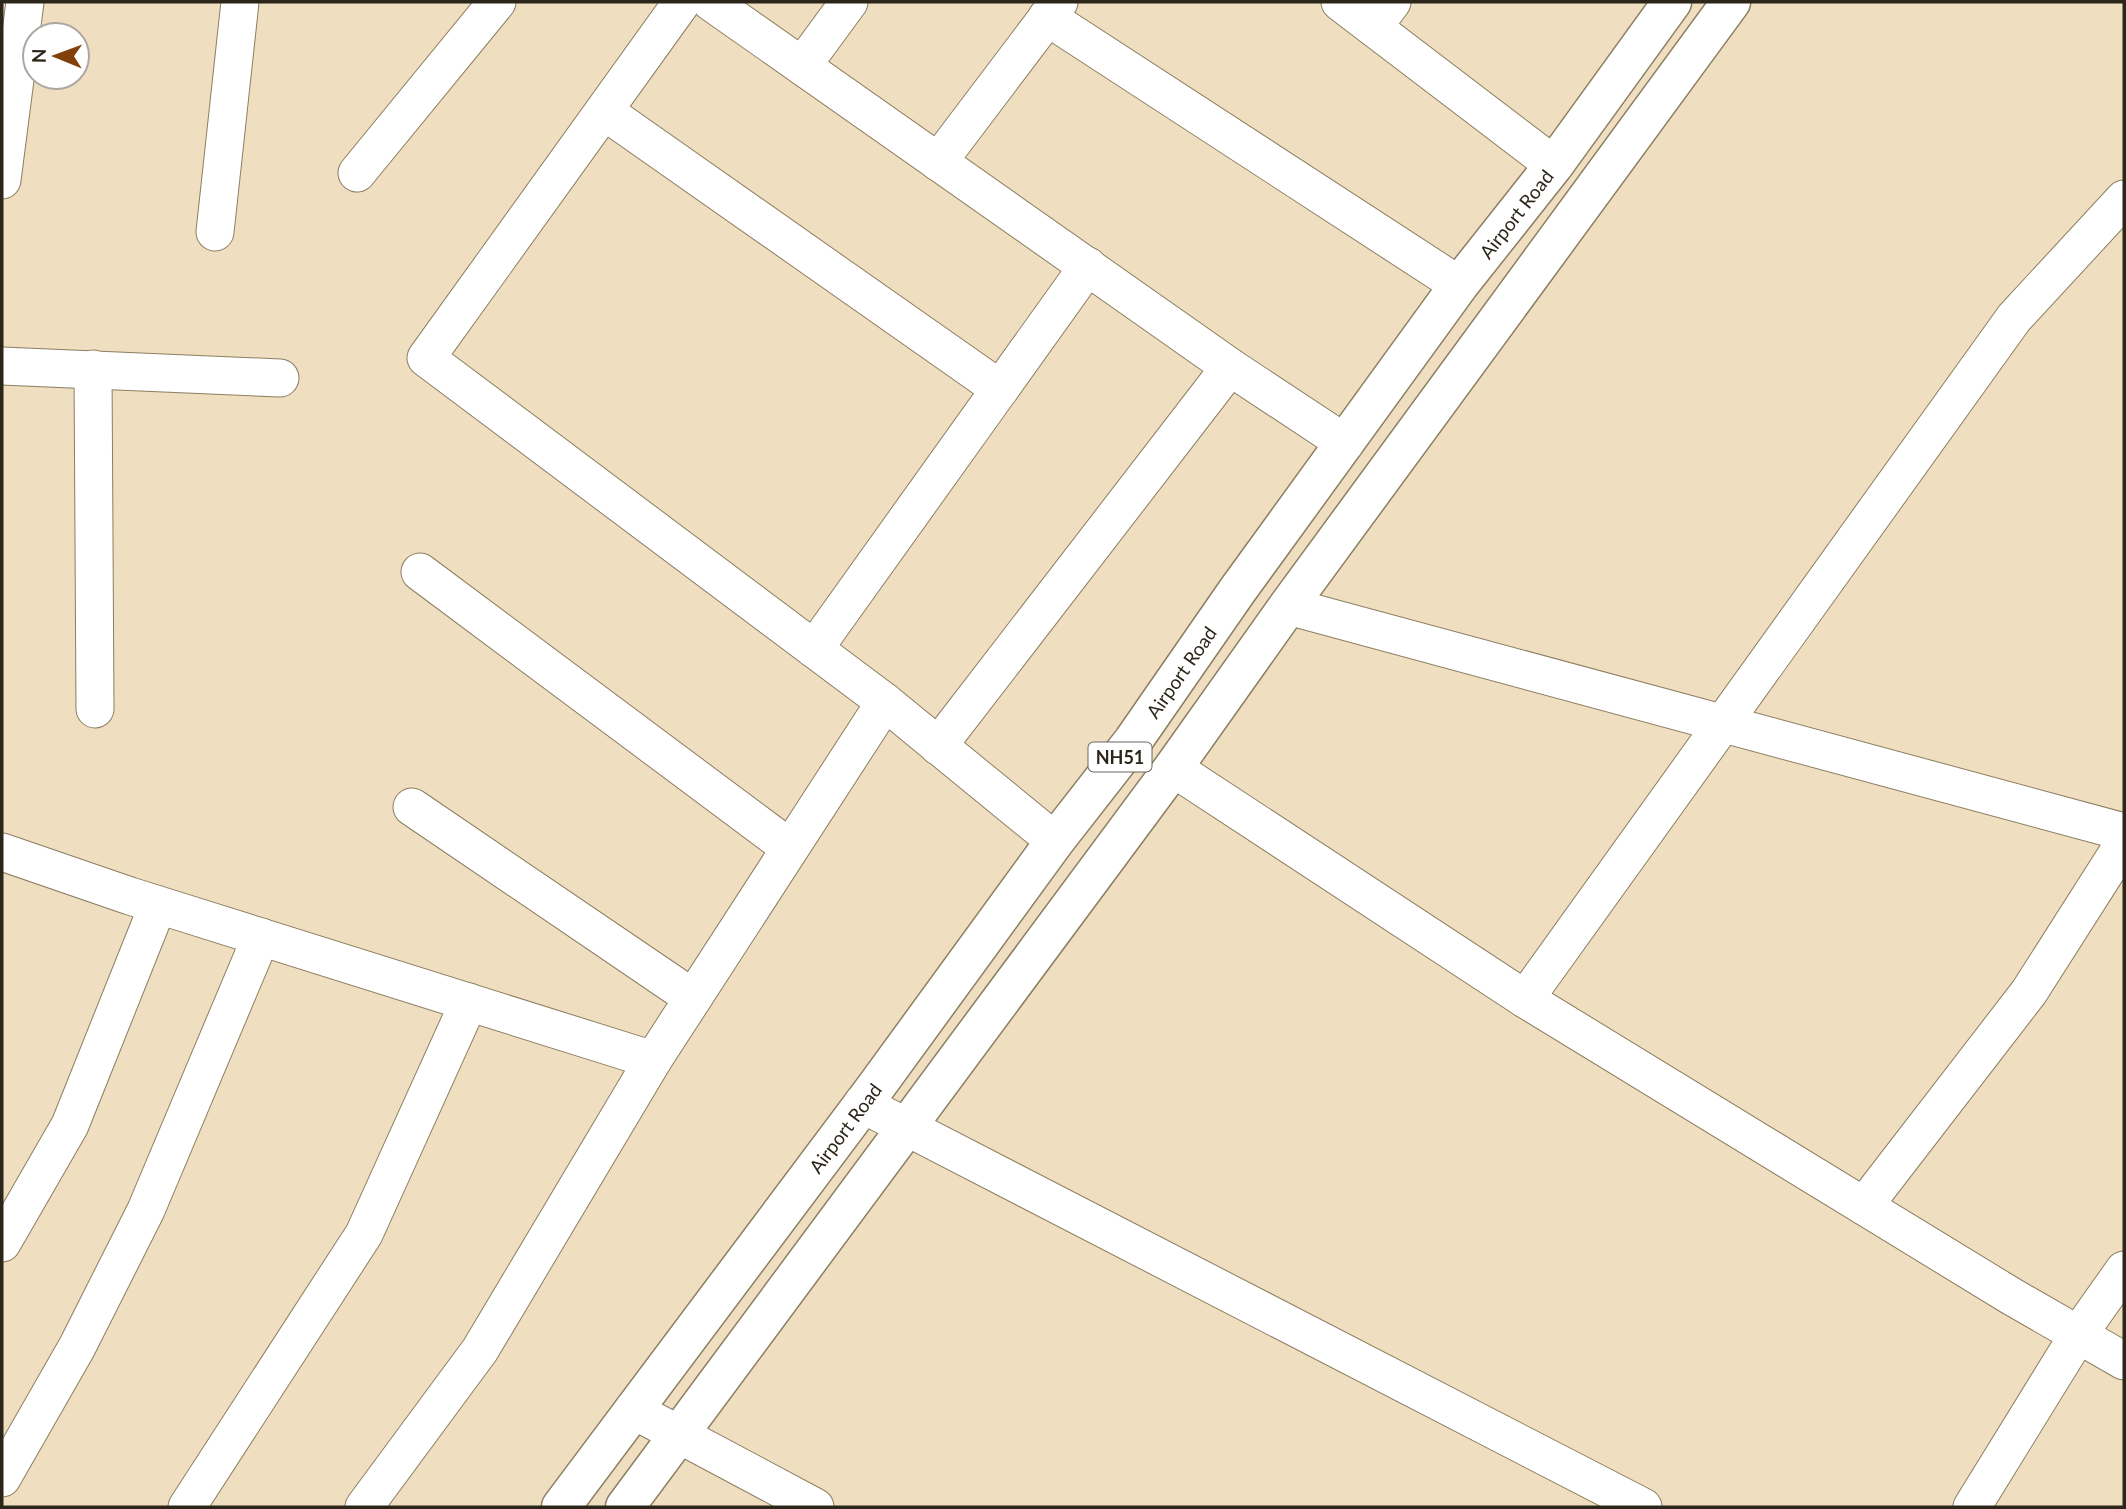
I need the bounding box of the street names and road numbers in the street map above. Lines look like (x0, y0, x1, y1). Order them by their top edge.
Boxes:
street label: Airport Road (1474, 165, 1558, 263)
street label: Airport Road (1141, 622, 1221, 722)
road number: NH51 (1088, 742, 1152, 772)
street label: Airport Road (804, 1079, 886, 1177)

